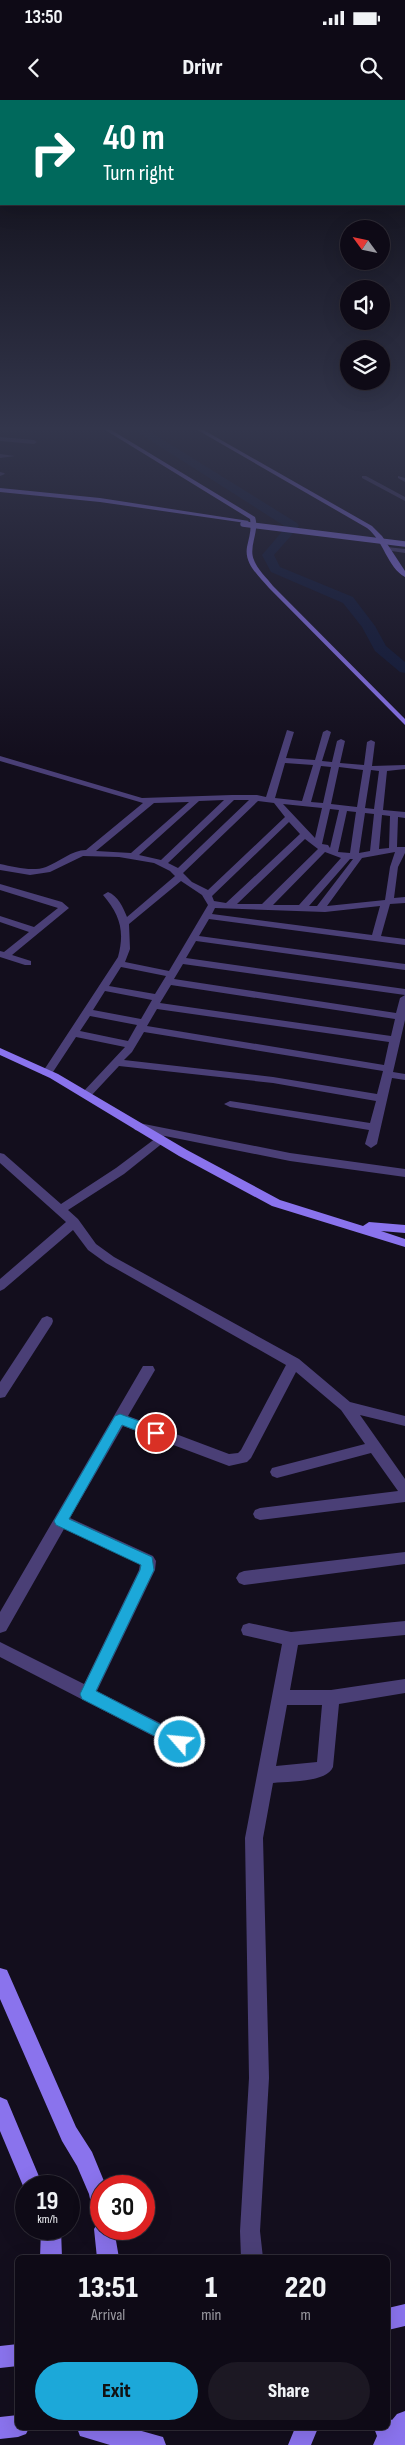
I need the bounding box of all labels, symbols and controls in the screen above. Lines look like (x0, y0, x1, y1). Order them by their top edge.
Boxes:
text: 13:50 (25, 6, 63, 29)
icon: back (20, 54, 48, 82)
text: Drivr (183, 54, 222, 81)
icon: search (357, 54, 385, 82)
text: 40 m (103, 117, 165, 160)
icon: right (20, 120, 85, 185)
text: Turn right (103, 160, 174, 187)
north arrow (340, 220, 390, 270)
map controls (340, 220, 390, 390)
button: sound (340, 280, 390, 330)
button: layers (340, 340, 390, 390)
pin (135, 1412, 177, 1454)
icon: arrive (142, 1419, 170, 1447)
position arrow (153, 1715, 205, 1767)
speed limit sign: 30 (90, 2175, 155, 2240)
text: 19 (37, 2186, 58, 2217)
text: km/h (37, 2212, 58, 2227)
text: 13:51 (78, 2270, 138, 2306)
text: 1 (205, 2270, 217, 2306)
text: 220 (285, 2270, 326, 2306)
text: Arrival (91, 2306, 125, 2325)
text: min (201, 2306, 221, 2325)
text: m (301, 2306, 311, 2325)
button: Exit (35, 2362, 198, 2420)
button: Share (208, 2362, 370, 2420)

